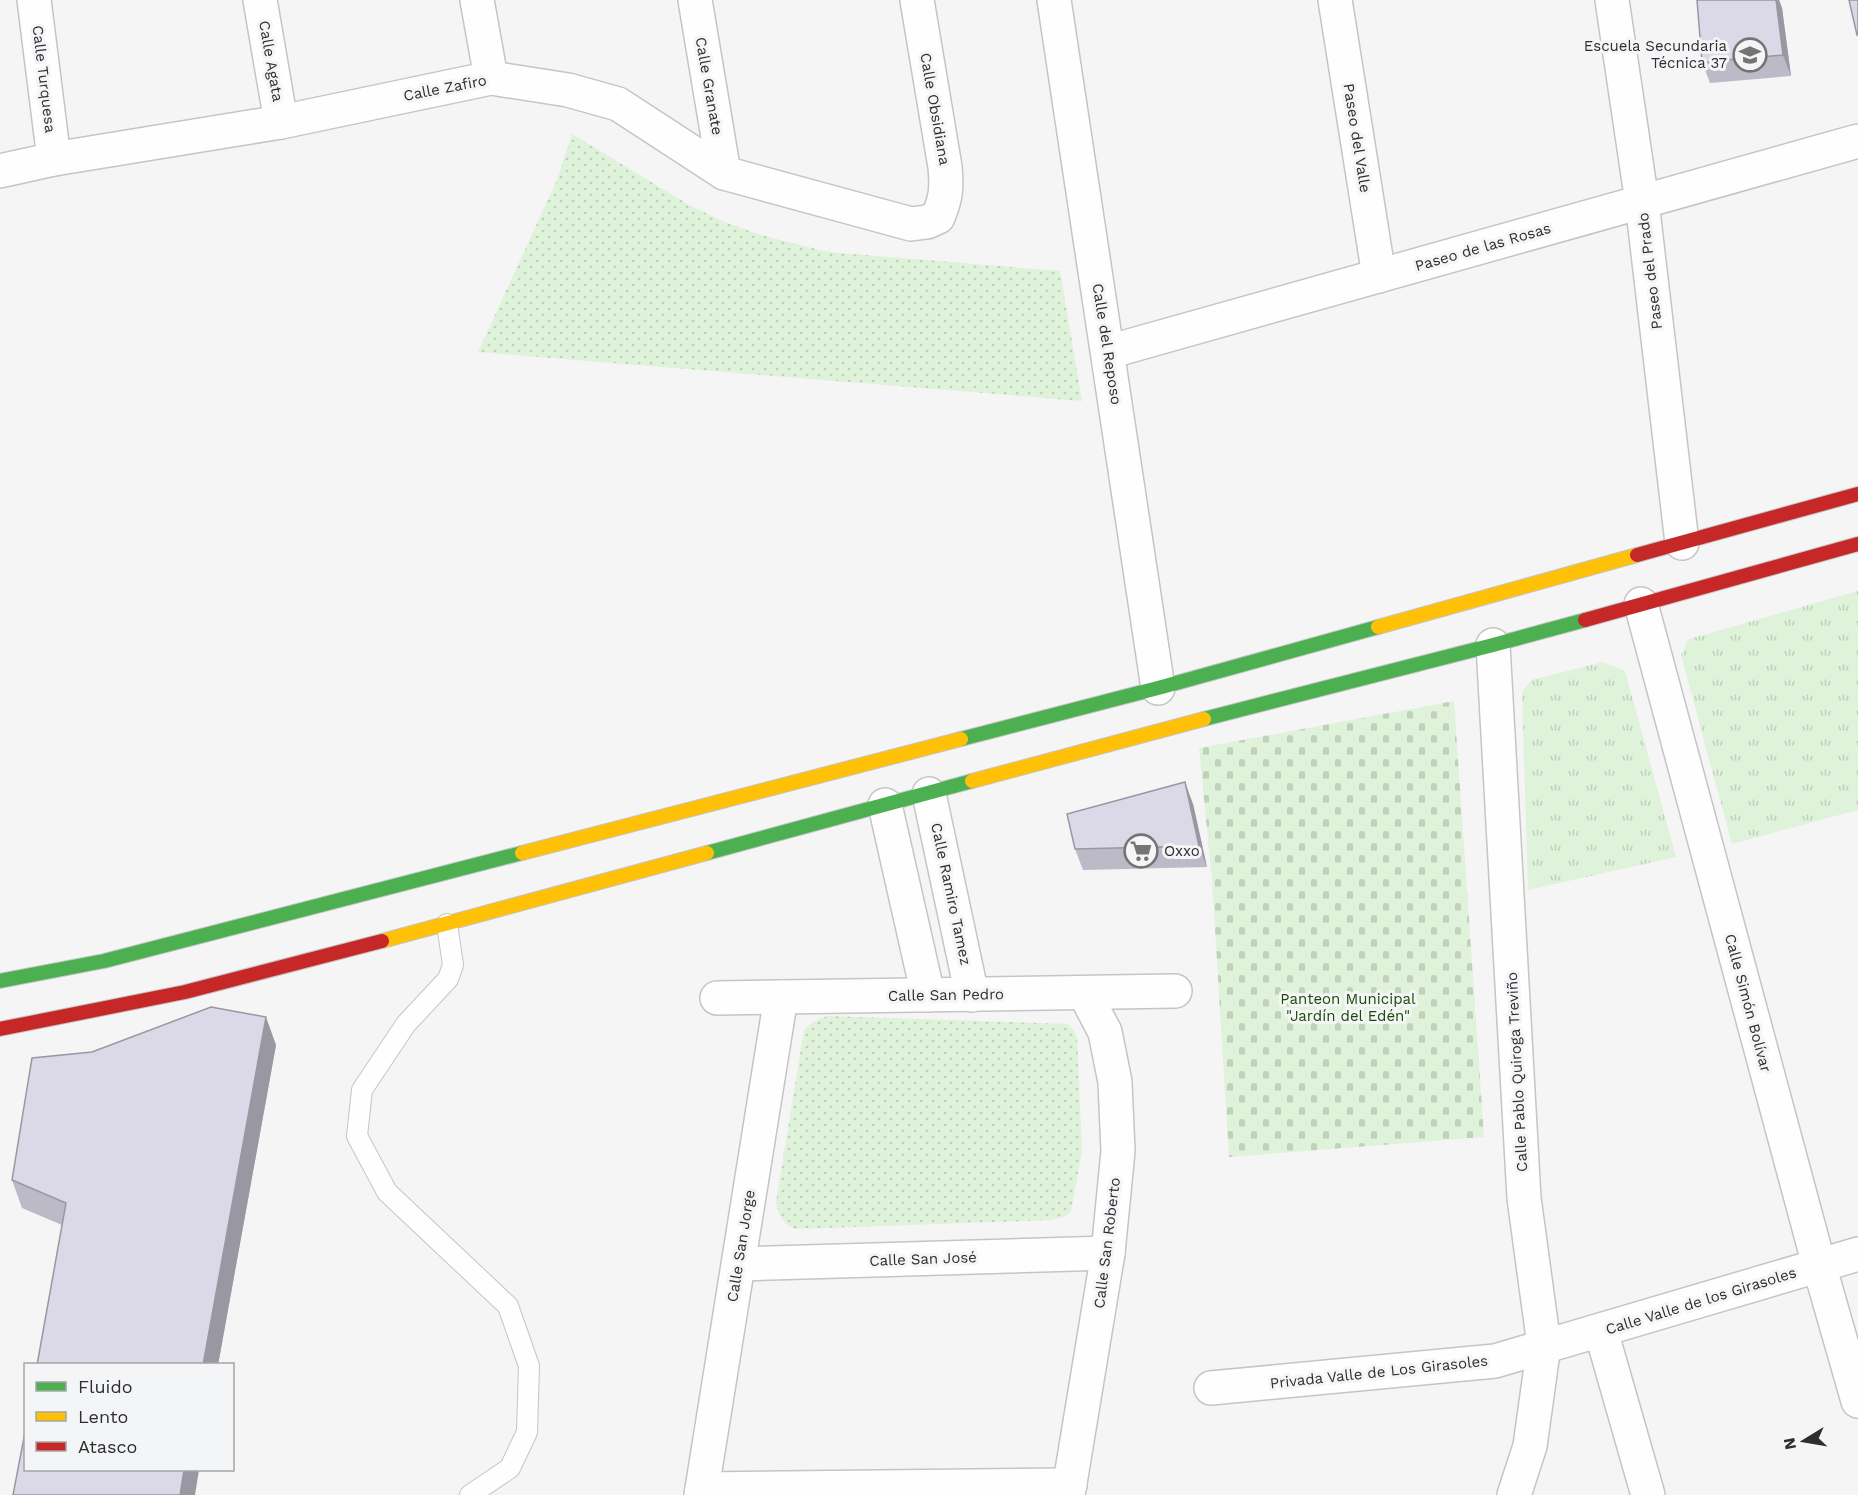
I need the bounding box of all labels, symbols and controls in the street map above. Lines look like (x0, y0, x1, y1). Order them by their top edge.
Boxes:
street label: Calle Agata (255, 19, 287, 103)
street label: Calle Turquesa (28, 24, 60, 134)
street label: Calle Granate (692, 35, 726, 137)
place label: Escuela Secundaria Técnica 37 (1584, 37, 1728, 72)
school or university icon: Escuela Secundaria Técnica 37 (1732, 37, 1768, 73)
street label: Calle Obsidiana (916, 51, 954, 167)
street label: Calle Zafiro (402, 71, 488, 105)
street label: Paseo del Valle (1339, 82, 1375, 194)
street label: Paseo del Prado (1634, 212, 1666, 330)
street label: Paseo de las Rosas (1413, 219, 1553, 275)
street label: Calle del Reposo (1089, 282, 1125, 406)
street label: Calle Ramiro Tamez (927, 821, 975, 967)
supermarket icon: Oxxo (1123, 833, 1159, 869)
place label: Oxxo (1164, 842, 1200, 860)
street label: Calle Simón Bolívar (1721, 932, 1775, 1074)
street label: Calle Pablo Quiroga Treviño (1503, 972, 1531, 1172)
street label: Calle San Pedro (888, 985, 1004, 1005)
park label: Panteon Municipal "Jardín del Edén" (1280, 990, 1416, 1025)
street label: Calle San Roberto (1090, 1176, 1124, 1310)
street label: Calle San Jorge (723, 1189, 759, 1303)
street label: Calle San José (869, 1248, 977, 1270)
street label: Calle Valle de los Girasoles (1603, 1263, 1799, 1339)
street label: Privada Valle de Los Girasoles (1269, 1352, 1489, 1392)
legend (24, 1363, 234, 1471)
text: Fluido (78, 1376, 132, 1397)
text: Lento (78, 1406, 128, 1427)
north arrow (1774, 1411, 1834, 1471)
text: Atasco (78, 1436, 137, 1457)
text: N (1779, 1436, 1800, 1451)

